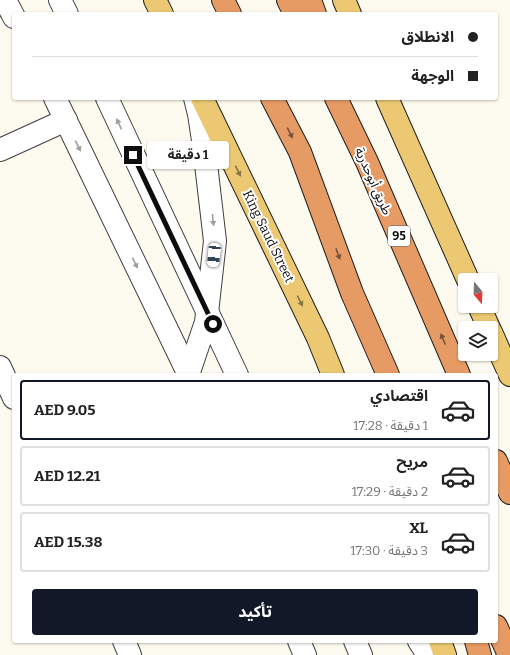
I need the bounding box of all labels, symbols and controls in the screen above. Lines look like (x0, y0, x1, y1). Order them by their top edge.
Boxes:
text: الانطلاق (402, 28, 454, 46)
text: الوجهة (411, 67, 454, 85)
one-way arrow (116, 119, 122, 130)
one-way arrow (287, 127, 293, 139)
one-way arrow (75, 140, 82, 151)
callout: 1 دقيقة (147, 141, 229, 169)
street label: طريق أبوحدرية (351, 145, 396, 218)
route end (124, 146, 142, 164)
text: 1 دقيقة (168, 147, 208, 162)
one-way arrow (234, 165, 241, 177)
street label: King Saud Street (240, 188, 297, 285)
one-way arrow (209, 214, 216, 226)
road number: 95 (388, 226, 410, 246)
car (207, 242, 221, 268)
one-way arrow (335, 248, 341, 260)
one-way arrow (132, 257, 138, 268)
north arrow (458, 273, 498, 313)
map controls (458, 273, 498, 361)
one-way arrow (297, 295, 303, 306)
route start (204, 315, 222, 333)
button: layers (458, 321, 498, 361)
one-way arrow (440, 333, 446, 345)
text: اقتصادي (370, 387, 428, 405)
icon: car (440, 392, 476, 428)
text: AED 9.05 (34, 401, 96, 419)
text: 1 دقيقة · 17:28 (353, 418, 428, 433)
text: مريح (396, 453, 428, 471)
icon: car (440, 458, 476, 494)
text: AED 12.21 (34, 467, 100, 485)
text: 2 دقيقة · 17:29 (352, 484, 428, 499)
text: XL (409, 519, 428, 537)
icon: car (440, 524, 476, 560)
text: AED 15.38 (34, 533, 103, 551)
text: 3 دقيقة · 17:30 (350, 543, 428, 558)
button: تأكيد (32, 589, 478, 635)

